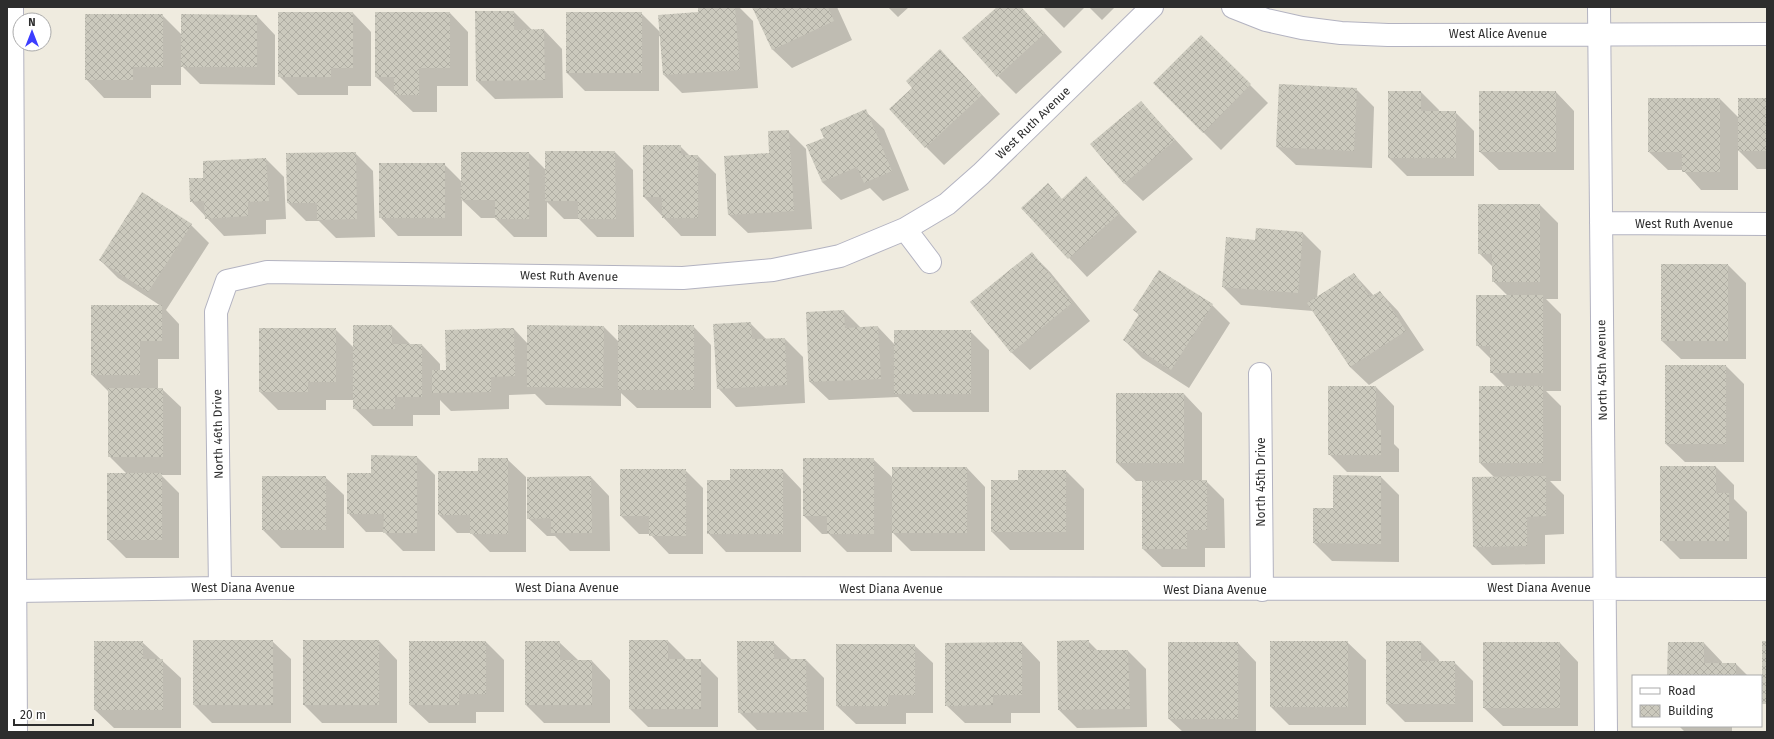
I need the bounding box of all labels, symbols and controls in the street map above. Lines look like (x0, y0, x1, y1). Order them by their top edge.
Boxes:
north arrow (12, 12, 52, 52)
text: N (28, 16, 36, 29)
street label: West Alice Avenue (1449, 27, 1547, 41)
street label: West Ruth Avenue (993, 84, 1073, 162)
street label: West Ruth Avenue (1635, 217, 1733, 231)
street label: West Ruth Avenue (520, 268, 618, 284)
street label: North 45th Avenue (1594, 319, 1610, 421)
street label: North 46th Drive (210, 389, 226, 479)
street label: North 45th Drive (1254, 437, 1268, 527)
street label: West Diana Avenue (191, 581, 295, 595)
street label: West Diana Avenue (515, 581, 619, 595)
street label: West Diana Avenue (1487, 581, 1591, 595)
street label: West Diana Avenue (839, 582, 943, 596)
street label: West Diana Avenue (1163, 583, 1267, 597)
legend (1632, 675, 1762, 727)
text: Road (1668, 684, 1696, 698)
scale bar (14, 701, 93, 727)
text: Building (1668, 704, 1714, 718)
text: 20 m (20, 708, 46, 722)

